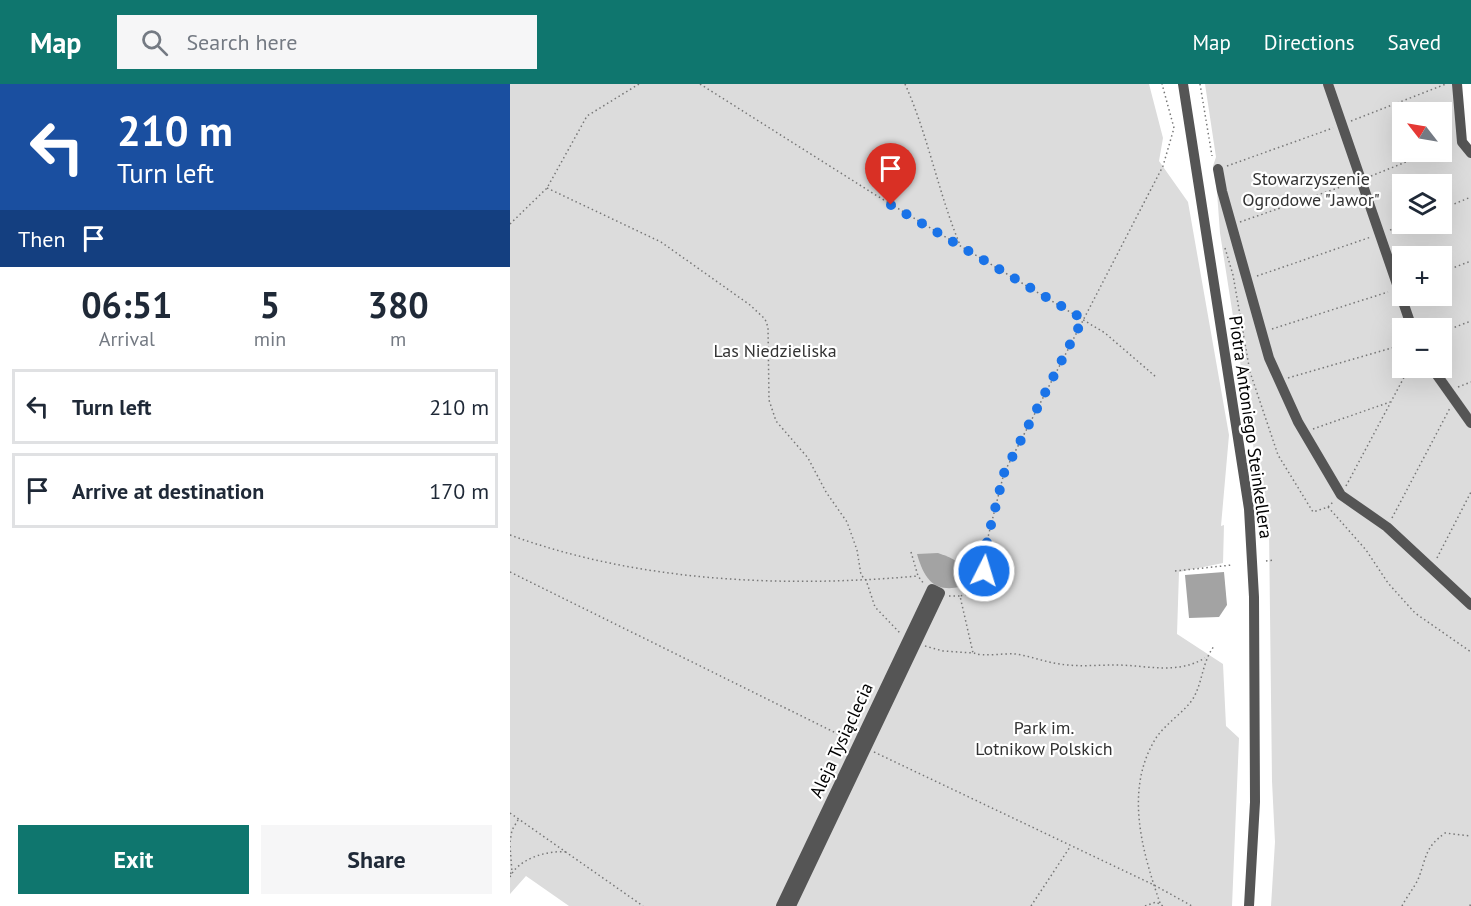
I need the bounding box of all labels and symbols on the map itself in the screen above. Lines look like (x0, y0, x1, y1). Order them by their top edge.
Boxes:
north arrow (1392, 102, 1452, 162)
pin (865, 143, 916, 205)
park label: Stowarzyszenie Ogrodowe "Jawor" (1242, 167, 1380, 211)
street label: Piotra Antoniego Steinkellera (1224, 314, 1278, 540)
park label: Las Niedzieliska (713, 339, 837, 362)
position arrow (952, 539, 1016, 603)
street label: Aleja Tysiąclecia (804, 679, 878, 801)
park label: Park im. Lotnikow Polskich (975, 716, 1113, 760)

